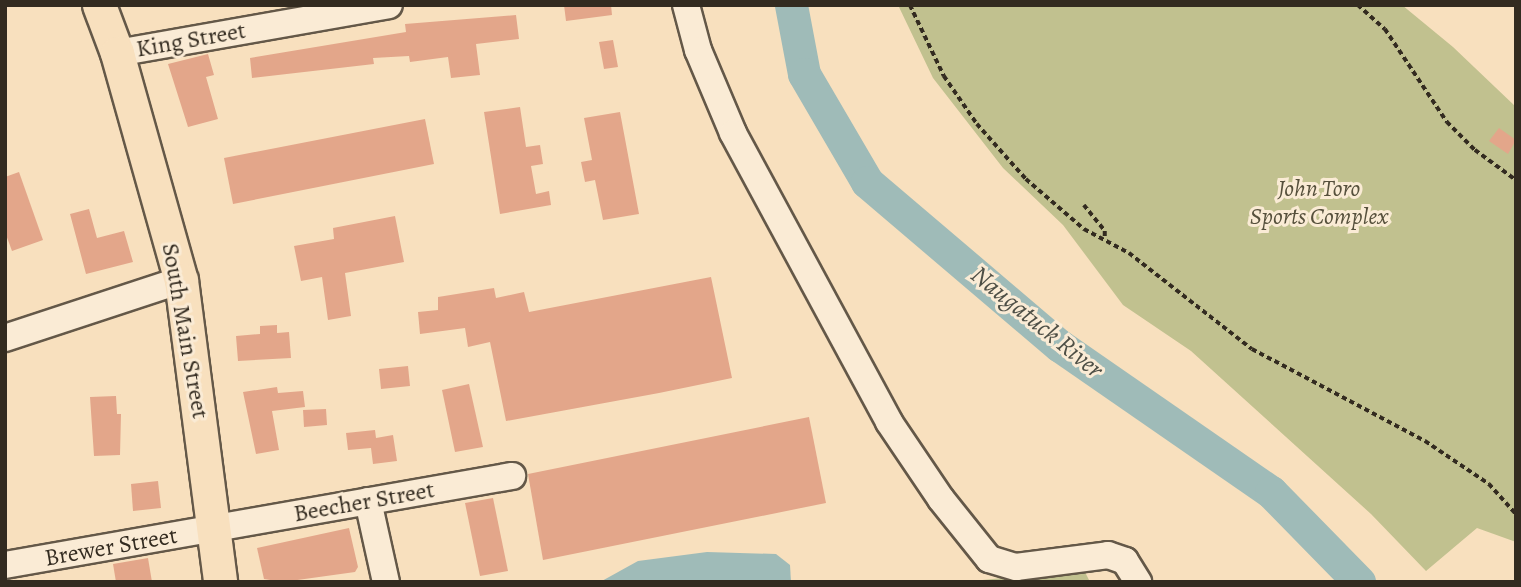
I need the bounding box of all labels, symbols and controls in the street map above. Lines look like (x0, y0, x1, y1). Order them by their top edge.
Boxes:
street label: King Street (134, 16, 248, 64)
park label: John Toro Sports Complex (1250, 175, 1388, 231)
street label: South Main Street (155, 241, 215, 421)
water label: Naugatuck River (965, 259, 1109, 385)
street label: Beecher Street (291, 475, 437, 529)
street label: Brewer Street (42, 521, 180, 573)

